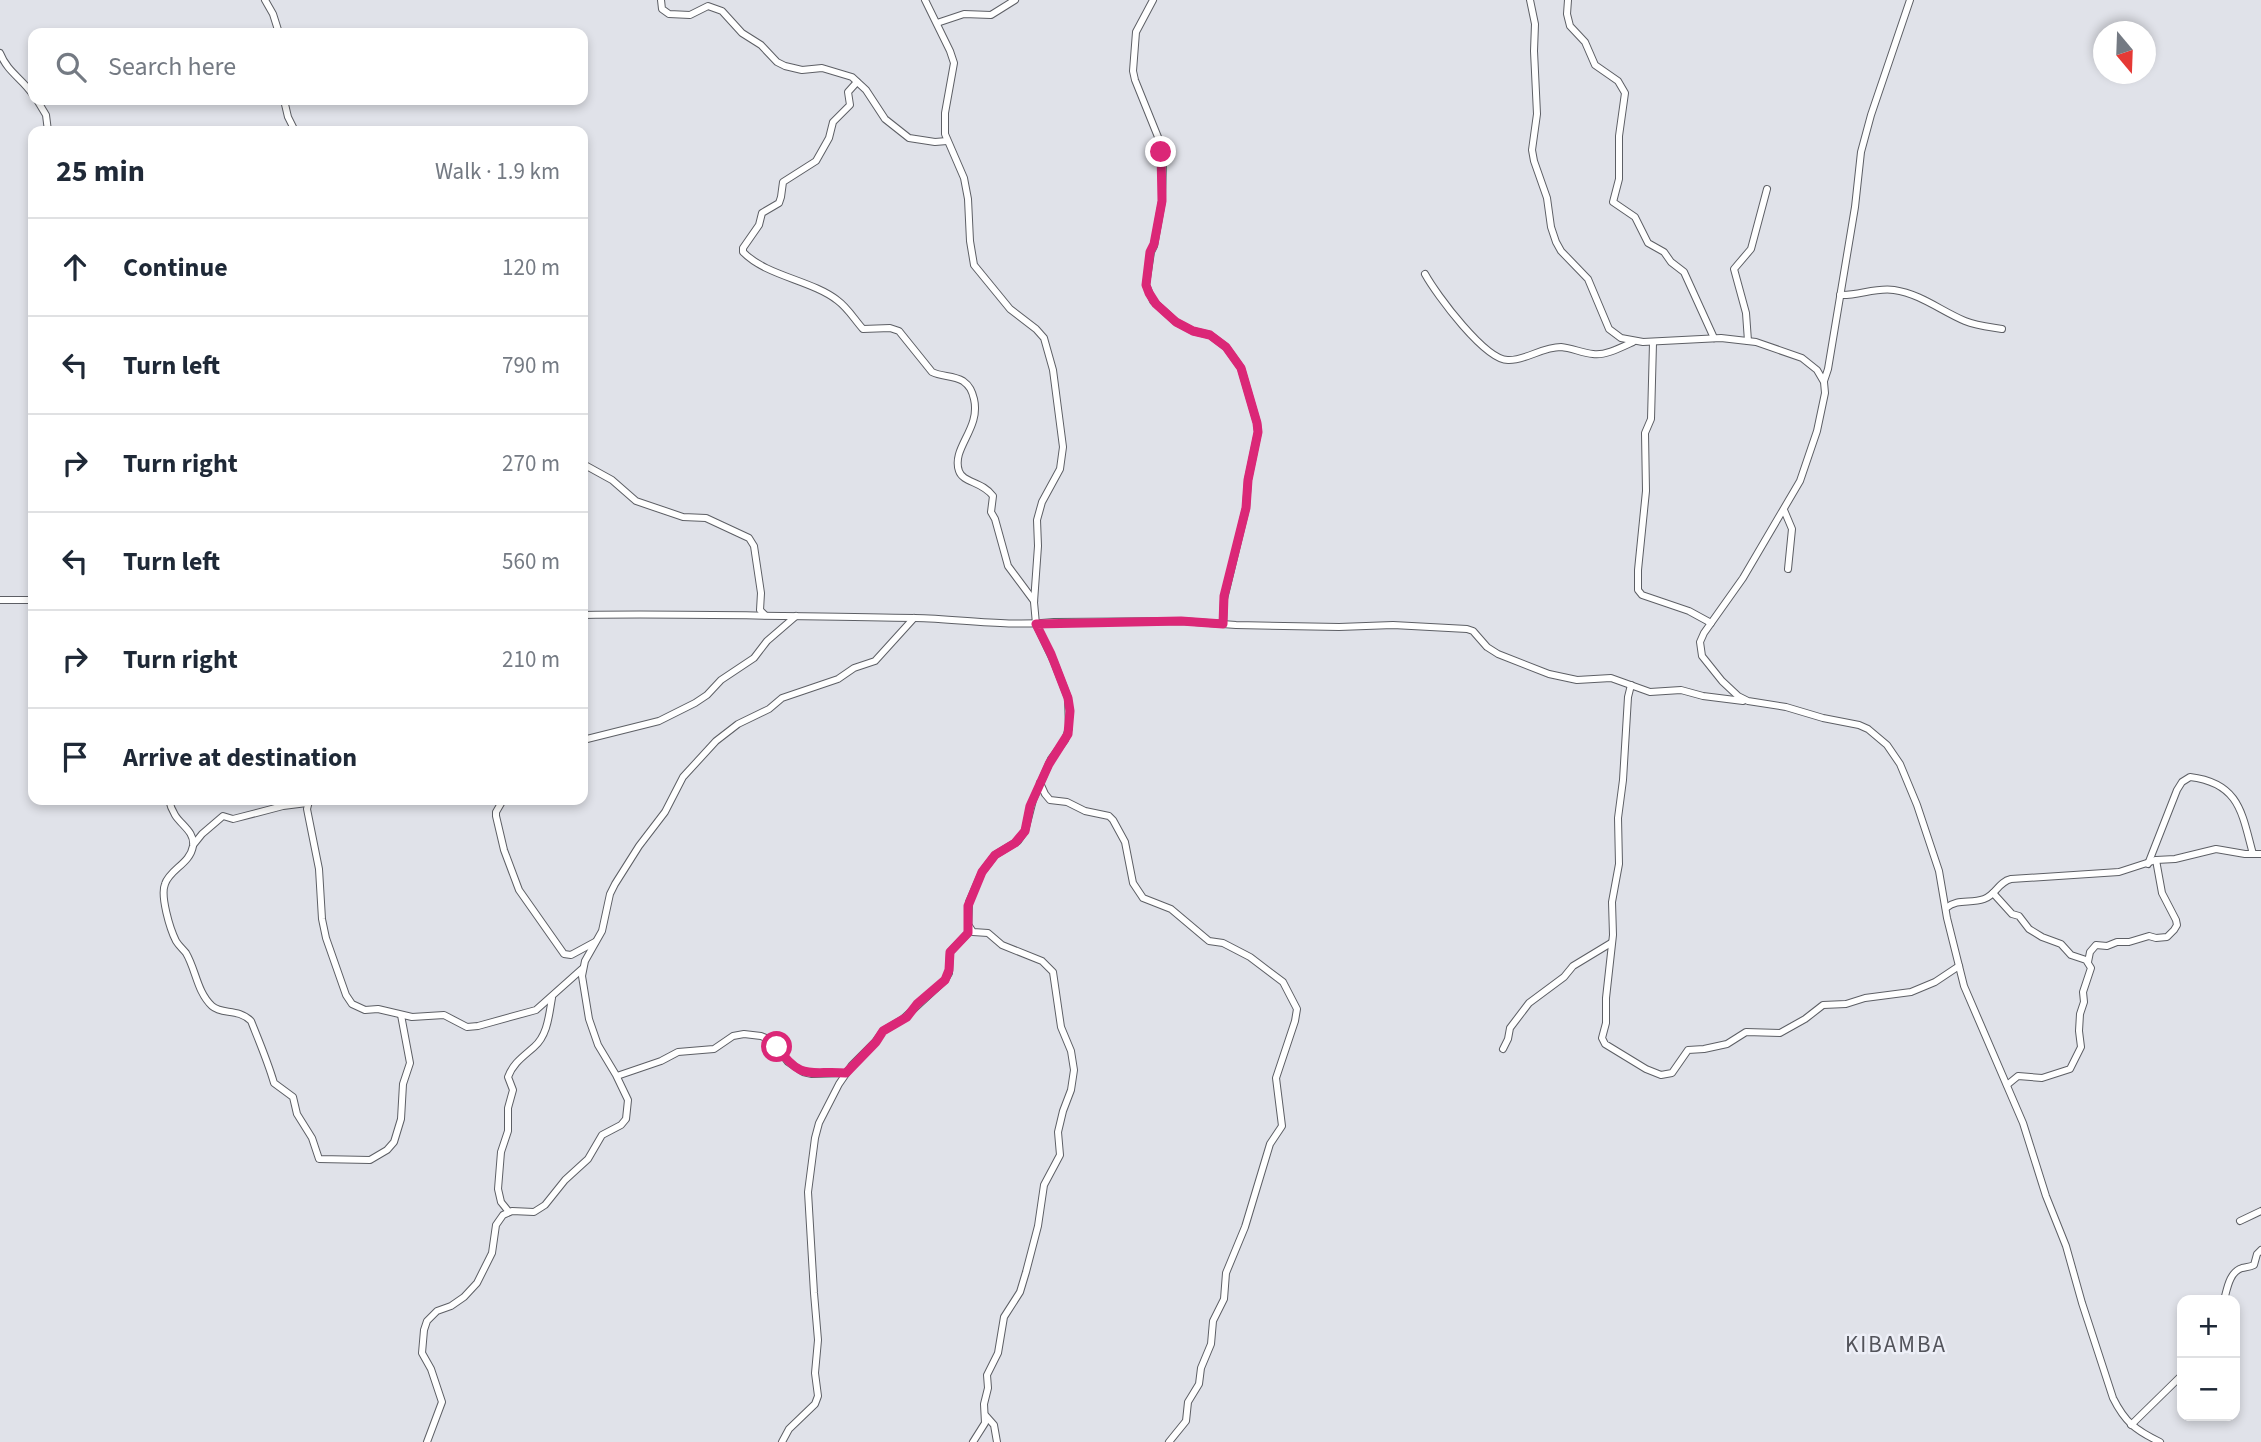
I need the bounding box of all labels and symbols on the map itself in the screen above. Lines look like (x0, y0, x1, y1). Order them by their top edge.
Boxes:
north arrow (2093, 21, 2156, 84)
route end (1145, 136, 1176, 167)
route start (761, 1031, 792, 1062)
district label: KIBAMBA (1845, 1328, 1947, 1361)

